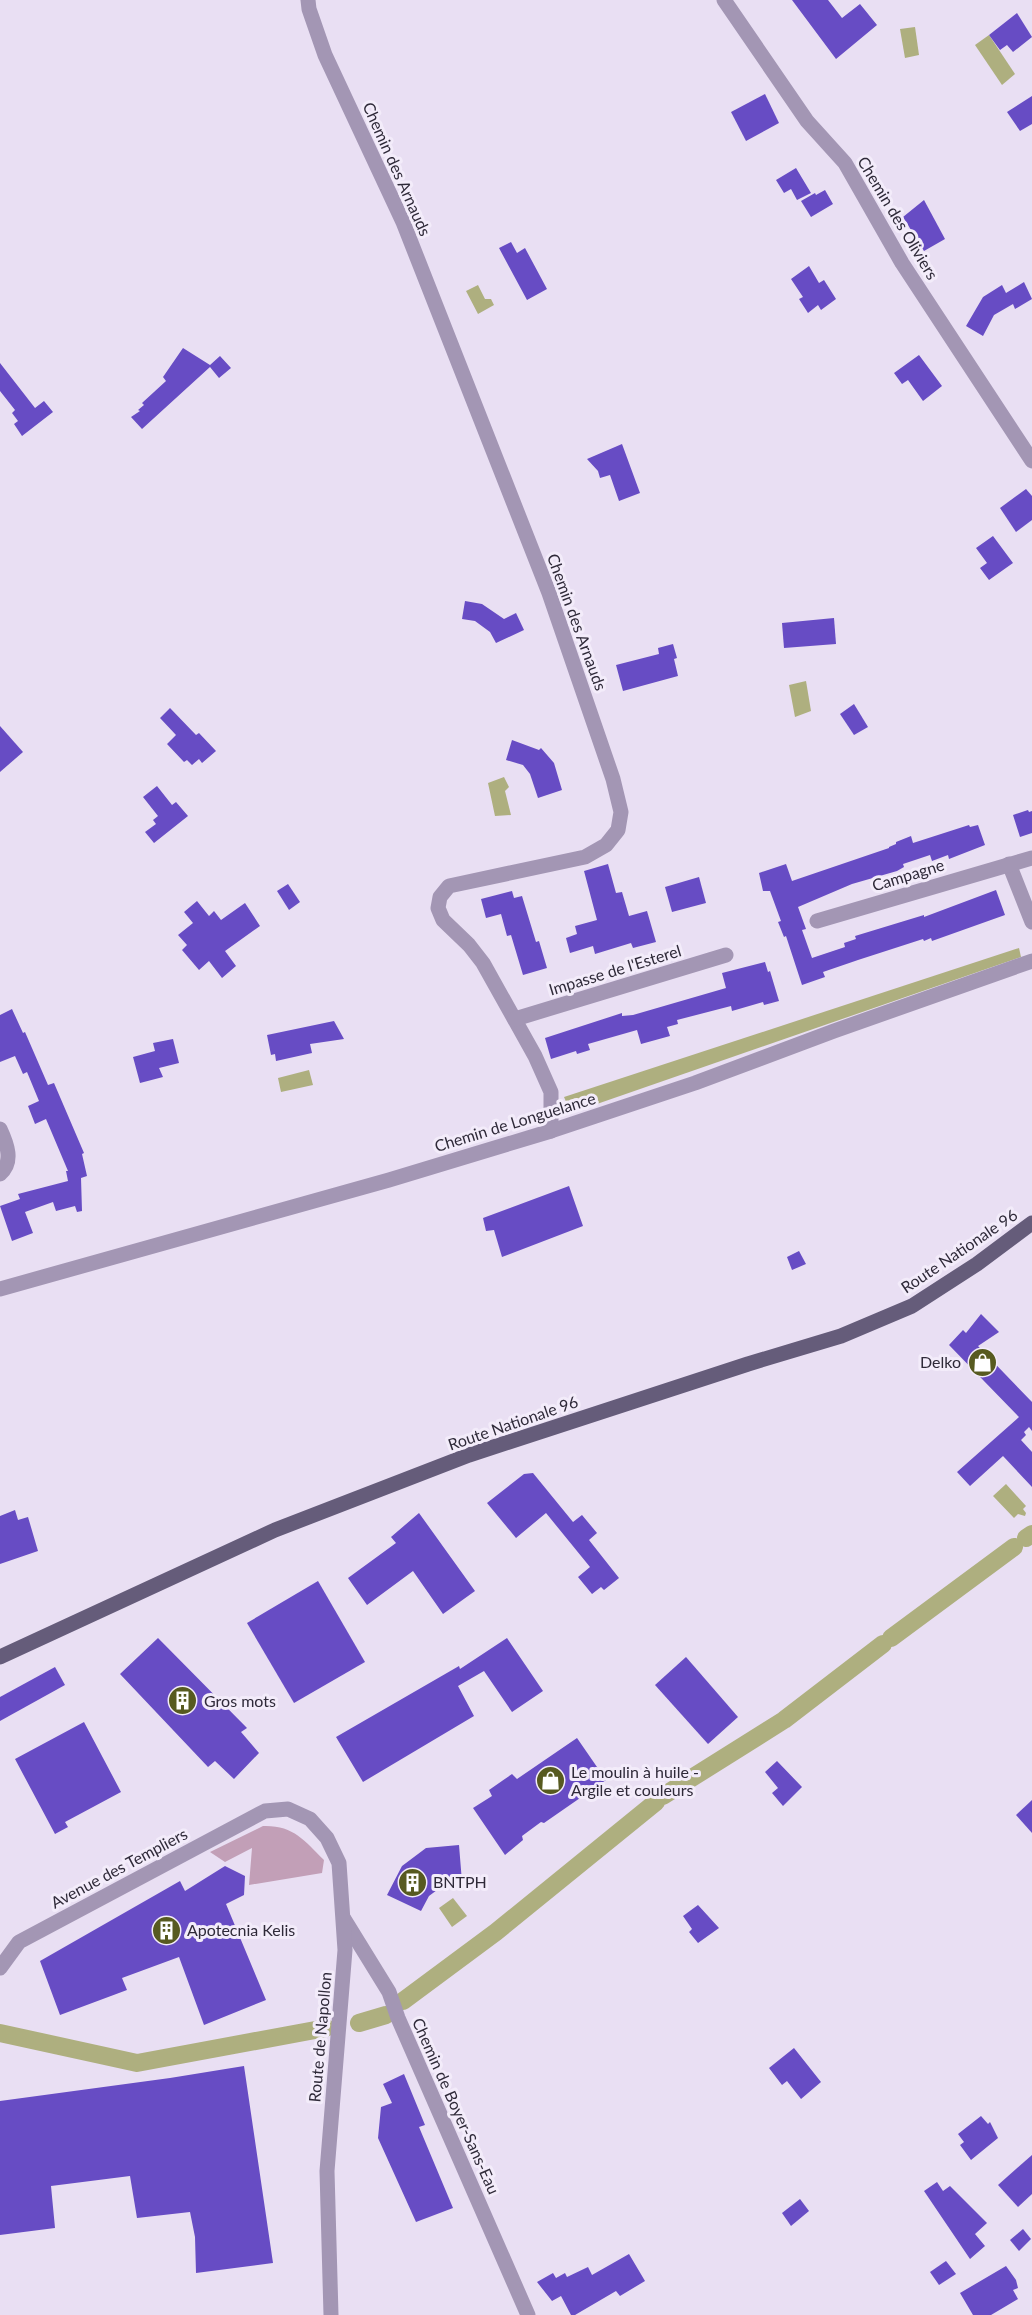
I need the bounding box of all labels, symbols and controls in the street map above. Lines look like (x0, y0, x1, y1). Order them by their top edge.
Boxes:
street label: Chemin des Arnauds (359, 99, 436, 239)
street label: Chemin des Oliviers (854, 153, 943, 283)
street label: Chemin des Arnauds (544, 551, 611, 693)
street label: Campagne (869, 855, 946, 894)
street label: Impasse de l'Esterel (546, 940, 683, 999)
street label: Chemin de Longuelance (432, 1088, 598, 1155)
street label: Route Nationale 96 (897, 1205, 1021, 1297)
shop icon: Delko (966, 1346, 998, 1378)
place label: Delko (920, 1352, 961, 1371)
street label: Route Nationale 96 (445, 1391, 580, 1454)
building icon: Gros mots (167, 1685, 199, 1717)
place label: Gros mots (204, 1691, 276, 1710)
place label: Le moulin à huile - Argile et couleurs (571, 1762, 699, 1799)
shop icon: Le moulin à huile - Argile et couleurs (534, 1765, 566, 1797)
street label: Avenue des Templiers (47, 1823, 190, 1912)
building icon: BNTPH (396, 1866, 428, 1898)
place label: BNTPH (433, 1872, 487, 1891)
building icon: Apotecnia Kelis (150, 1914, 182, 1946)
place label: Apotecnia Kelis (187, 1920, 295, 1939)
street label: Route de Napollon (304, 1971, 335, 2103)
street label: Chemin de Boyer-Sans-Eau (409, 2015, 504, 2197)

